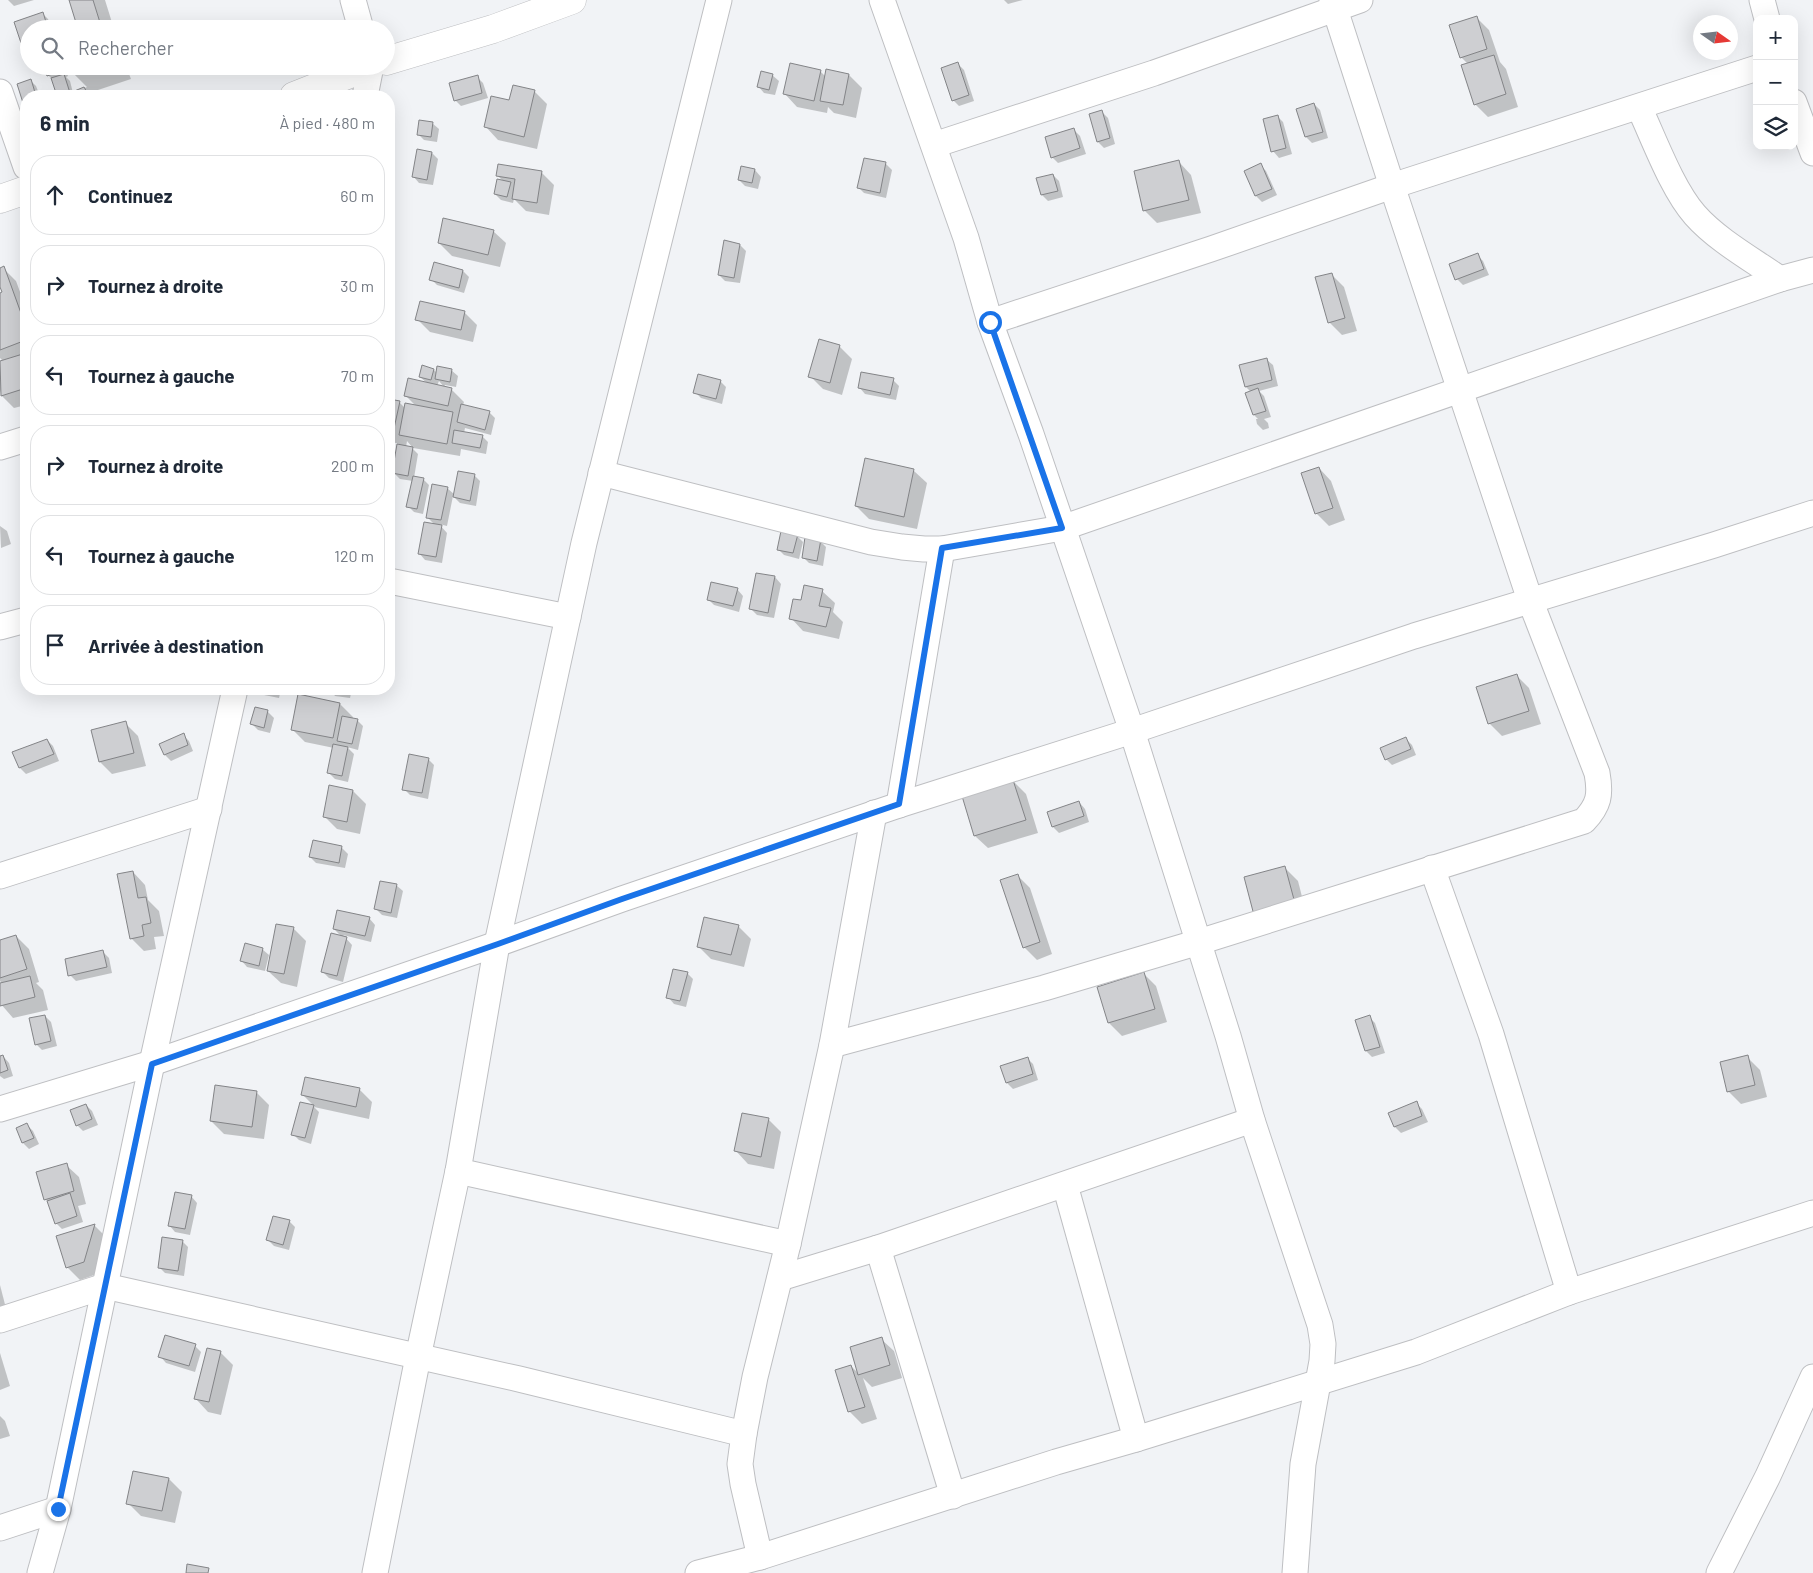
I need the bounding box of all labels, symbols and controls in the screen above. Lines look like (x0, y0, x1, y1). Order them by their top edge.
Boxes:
north arrow (1693, 15, 1738, 60)
map controls (1753, 15, 1798, 150)
button: + (1753, 15, 1798, 60)
search box (20, 20, 395, 75)
icon: search (38, 34, 66, 62)
text: Rechercher (78, 36, 174, 59)
button: − (1753, 60, 1798, 105)
button: layers (1753, 105, 1798, 150)
text: 6 min (40, 110, 90, 135)
text: À pied · 480 m (280, 113, 375, 132)
icon: ahead (41, 181, 69, 209)
text: Continuez (88, 184, 172, 207)
text: 60 m (340, 186, 374, 205)
icon: right (41, 271, 69, 299)
text: Tournez à droite (88, 274, 224, 297)
text: 30 m (340, 276, 374, 295)
route start (979, 311, 1002, 334)
icon: left (41, 361, 69, 389)
text: Tournez à gauche (88, 364, 235, 387)
text: 70 m (341, 366, 374, 385)
icon: right (41, 451, 69, 479)
text: Tournez à droite (88, 454, 224, 477)
text: 200 m (331, 456, 374, 475)
icon: left (41, 541, 69, 569)
text: Tournez à gauche (88, 544, 235, 567)
text: 120 m (334, 546, 374, 565)
icon: arrive (41, 631, 69, 659)
text: Arrivée à destination (88, 634, 264, 657)
route end (47, 1498, 70, 1521)

